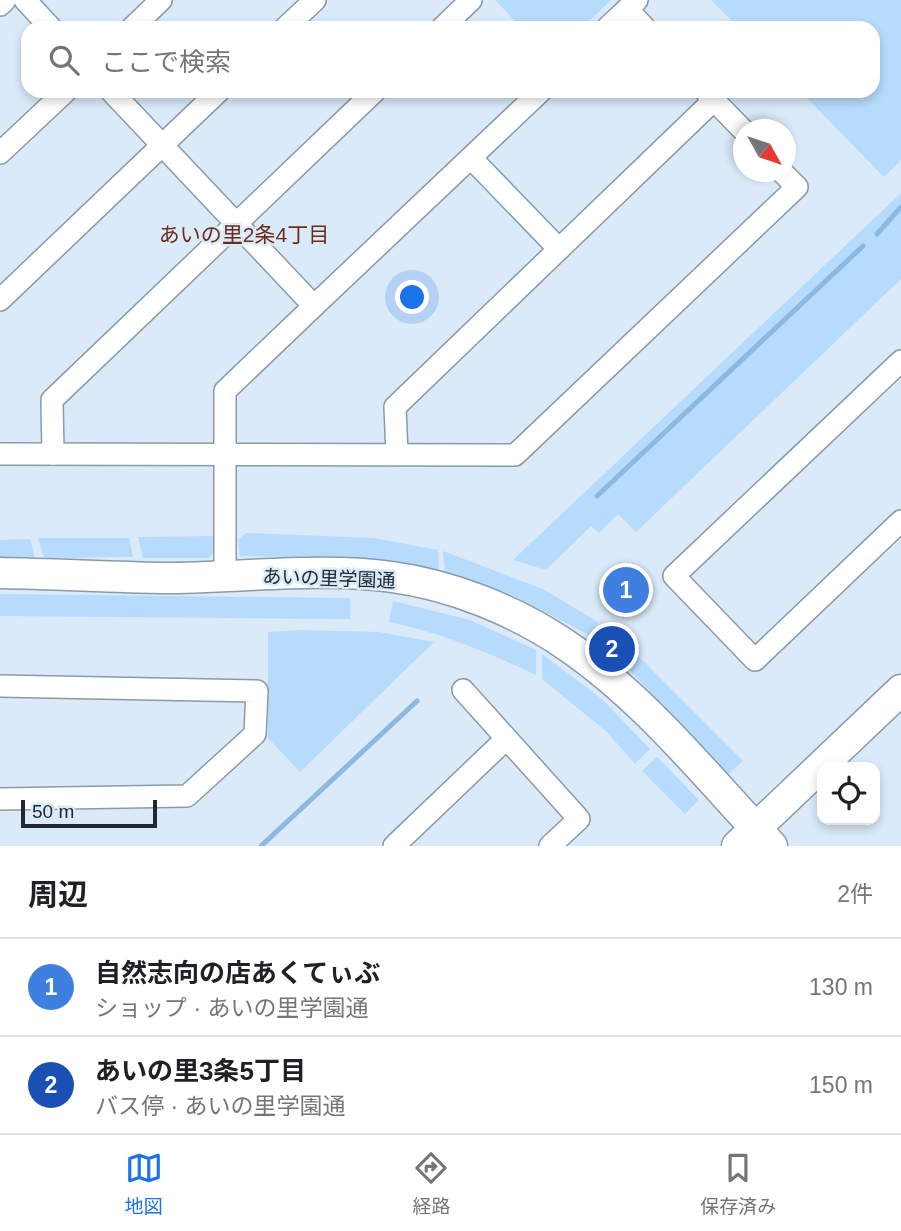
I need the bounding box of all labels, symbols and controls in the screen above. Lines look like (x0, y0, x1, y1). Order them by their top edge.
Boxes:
search box (21, 21, 880, 98)
icon: search (45, 41, 83, 79)
text: ここで検索 (101, 47, 231, 77)
north arrow (733, 119, 796, 182)
district label: あいの里2条4丁目 (159, 223, 329, 246)
your location (395, 280, 429, 314)
pin: 1 (603, 564, 649, 616)
street label: あいの里学園通 (262, 566, 396, 591)
pin: 2 (589, 623, 635, 675)
map controls (817, 762, 880, 825)
button: locate (817, 762, 880, 825)
scale bar (21, 797, 158, 829)
text: 50 m (32, 801, 74, 822)
text: 周辺 (28, 878, 88, 911)
text: 2件 (837, 881, 873, 907)
text: 自然志向の店あくてぃぶ (95, 958, 380, 988)
text: 1 (45, 974, 57, 1000)
text: 130 m (809, 974, 873, 1000)
text: ショップ · あいの里学園通 (95, 995, 368, 1021)
text: あいの里3条5丁目 (95, 1056, 306, 1086)
text: 2 (45, 1072, 57, 1098)
text: 150 m (809, 1072, 873, 1098)
text: バス停 · あいの里学園通 (95, 1093, 345, 1119)
tab: 地図 (125, 1149, 163, 1218)
tab: 経路 (412, 1149, 450, 1218)
tab: 保存済み (700, 1149, 776, 1218)

